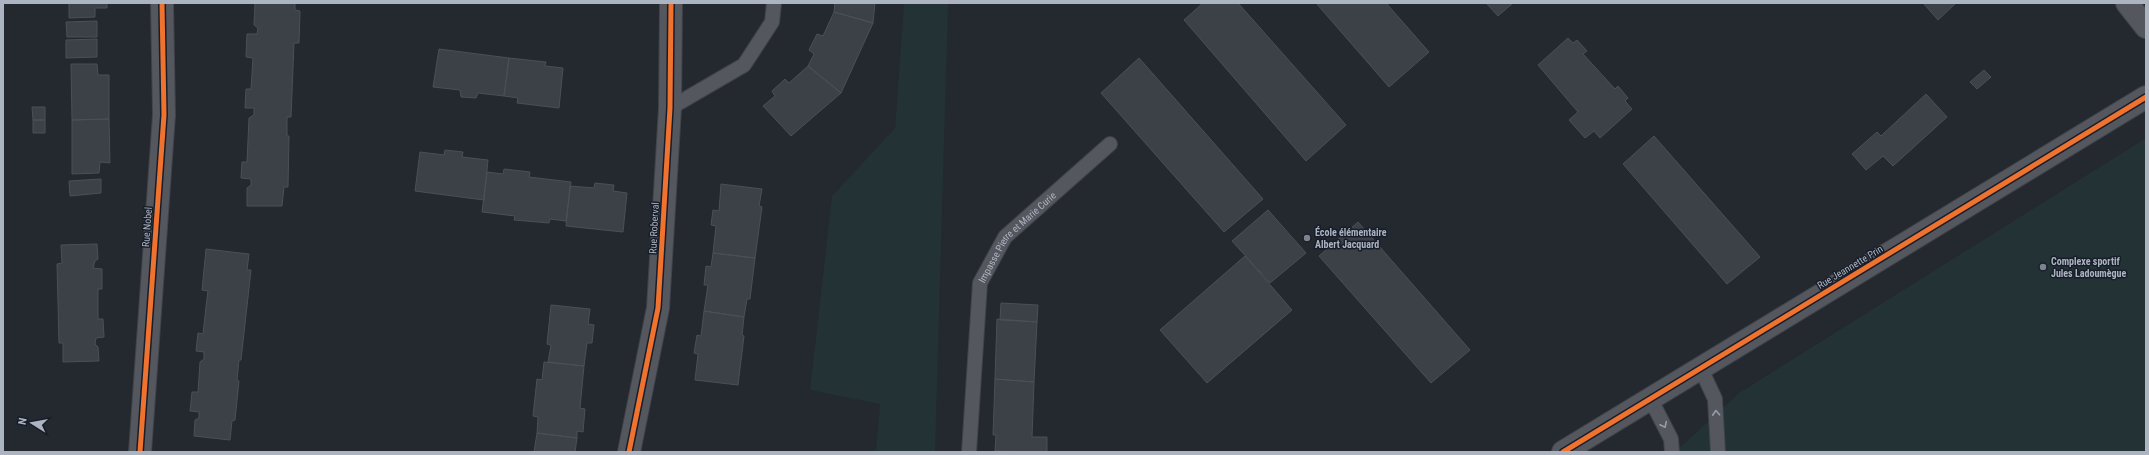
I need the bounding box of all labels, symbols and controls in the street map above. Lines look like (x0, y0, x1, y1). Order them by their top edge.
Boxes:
street label: Impasse Pierre et Marie Curie (976, 189, 1058, 284)
street label: Rue Roberval (647, 202, 661, 254)
street label: Rue Nobel (140, 207, 154, 247)
place label: École élémentaire Albert Jacquard (1315, 226, 1387, 250)
marker: École élémentaire Albert Jacquard (1302, 233, 1312, 243)
street label: Rue Jeannette Prin (1815, 243, 1885, 291)
place label: Complexe sportif Jules Ladoumègue (2051, 256, 2126, 279)
marker: Complexe sportif Jules Ladoumègue (2038, 262, 2048, 272)
north arrow (12, 403, 52, 443)
one-way arrow (1711, 410, 1720, 416)
text: N (16, 416, 30, 426)
one-way arrow (1659, 421, 1667, 428)

